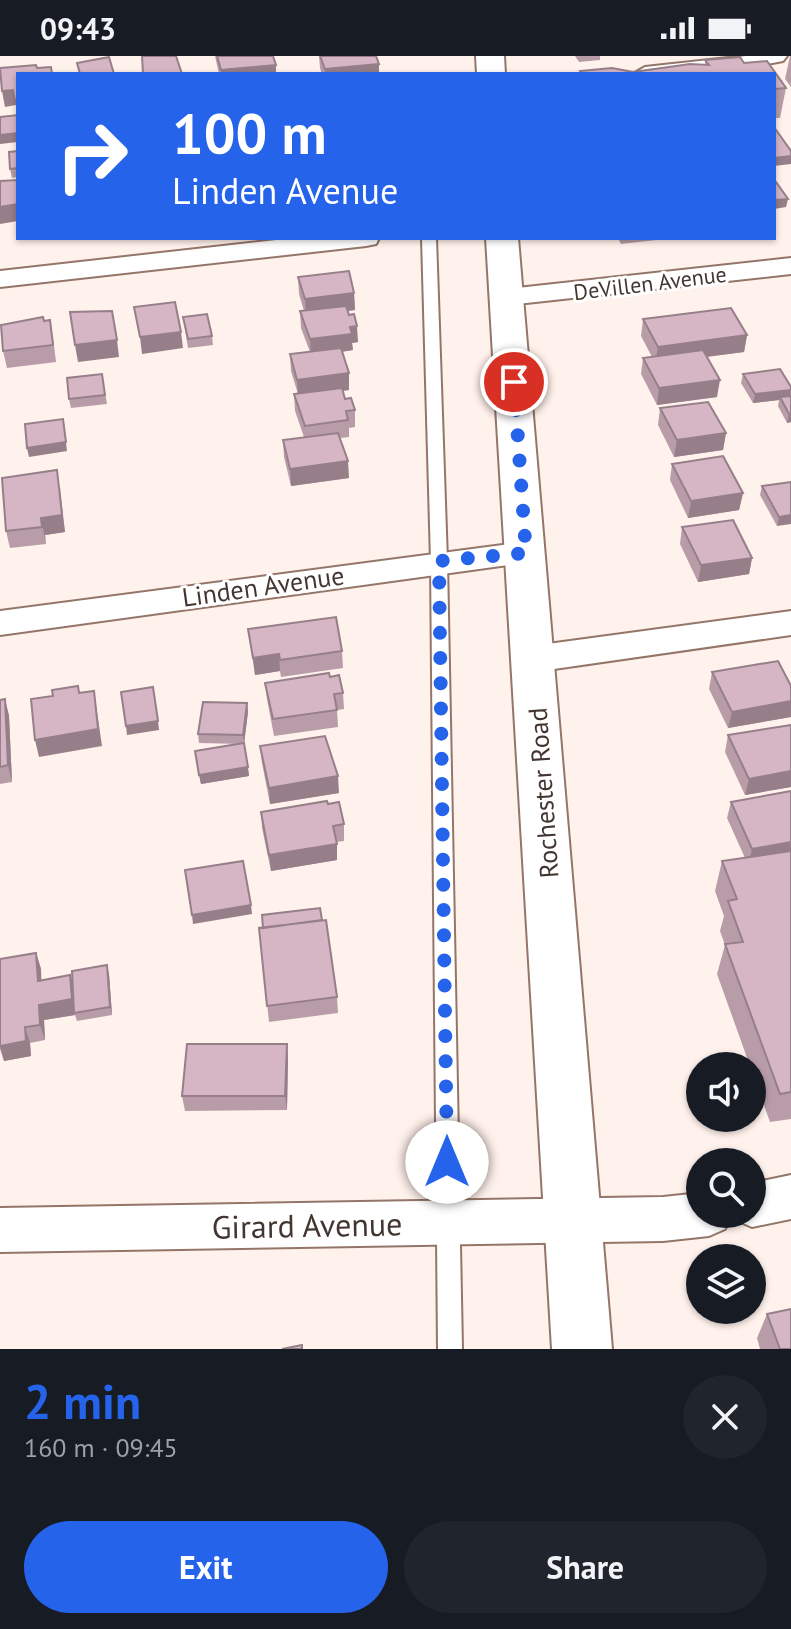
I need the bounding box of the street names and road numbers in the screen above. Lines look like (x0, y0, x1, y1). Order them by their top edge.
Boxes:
street label: DeVillen Avenue (572, 260, 728, 306)
street label: Linden Avenue (180, 558, 346, 614)
street label: Rochester Road (521, 707, 565, 879)
street label: Girard Avenue (211, 1202, 403, 1248)

